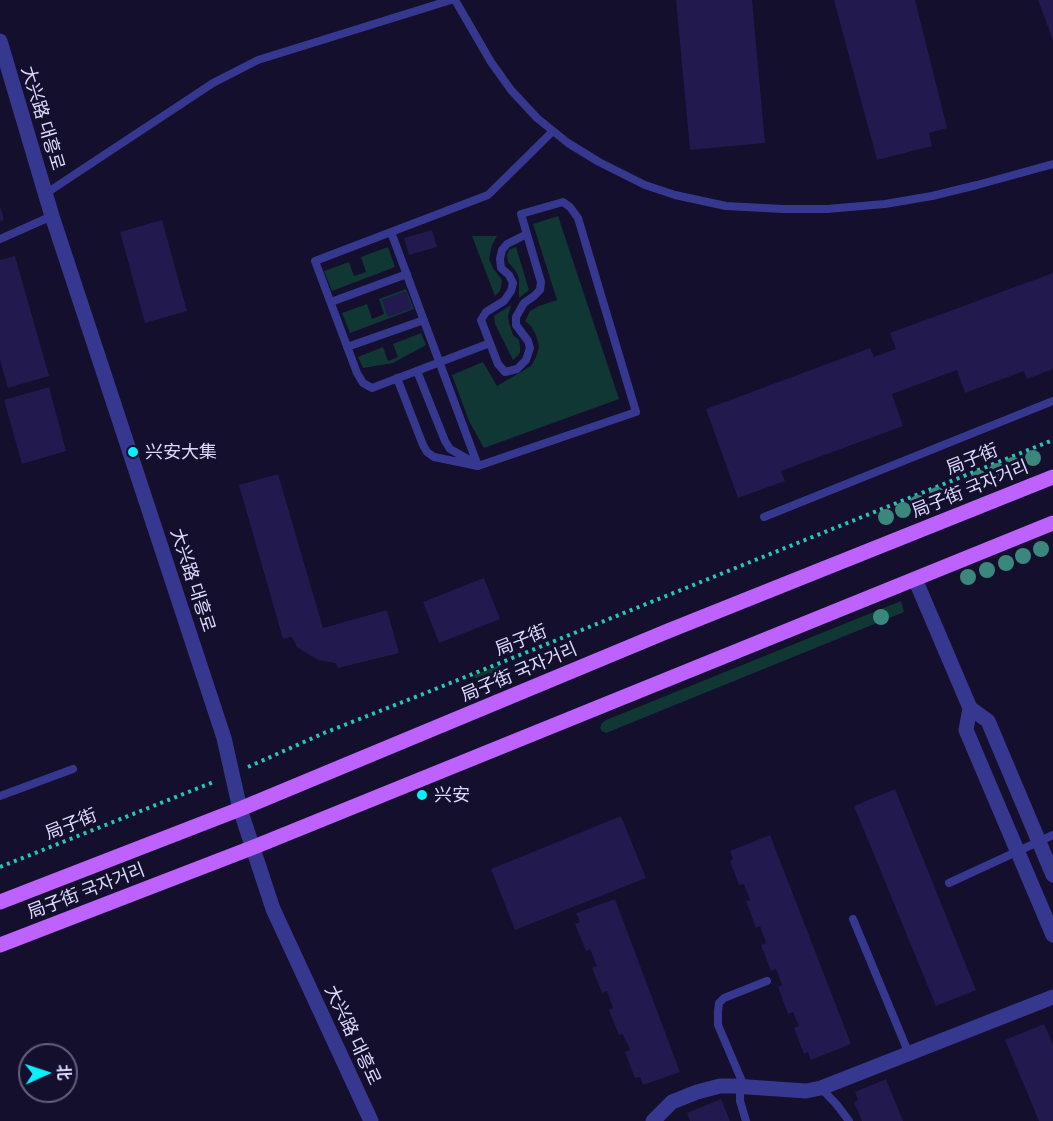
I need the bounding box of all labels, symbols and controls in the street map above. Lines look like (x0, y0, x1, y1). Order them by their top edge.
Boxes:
street label: 大兴路 대흥로 (17, 63, 69, 173)
street label: 局子街 (943, 439, 1001, 479)
place label: 兴安大集 (145, 441, 217, 463)
marker: 兴安大集 (126, 445, 140, 459)
street label: 局子街 국자거리 (908, 456, 1032, 522)
street label: 大兴路 대흥로 (166, 525, 220, 635)
street label: 局子街 (492, 620, 550, 660)
street label: 局子街 국자거리 (458, 638, 580, 706)
place label: 兴安 (434, 784, 470, 806)
marker: 兴安 (415, 788, 429, 802)
street label: 局子街 (42, 804, 100, 844)
street label: 局子街 국자거리 (24, 859, 148, 923)
street label: 大兴路 대흥로 (320, 982, 386, 1088)
north arrow (18, 1043, 78, 1103)
text: 北 (55, 1064, 74, 1081)

